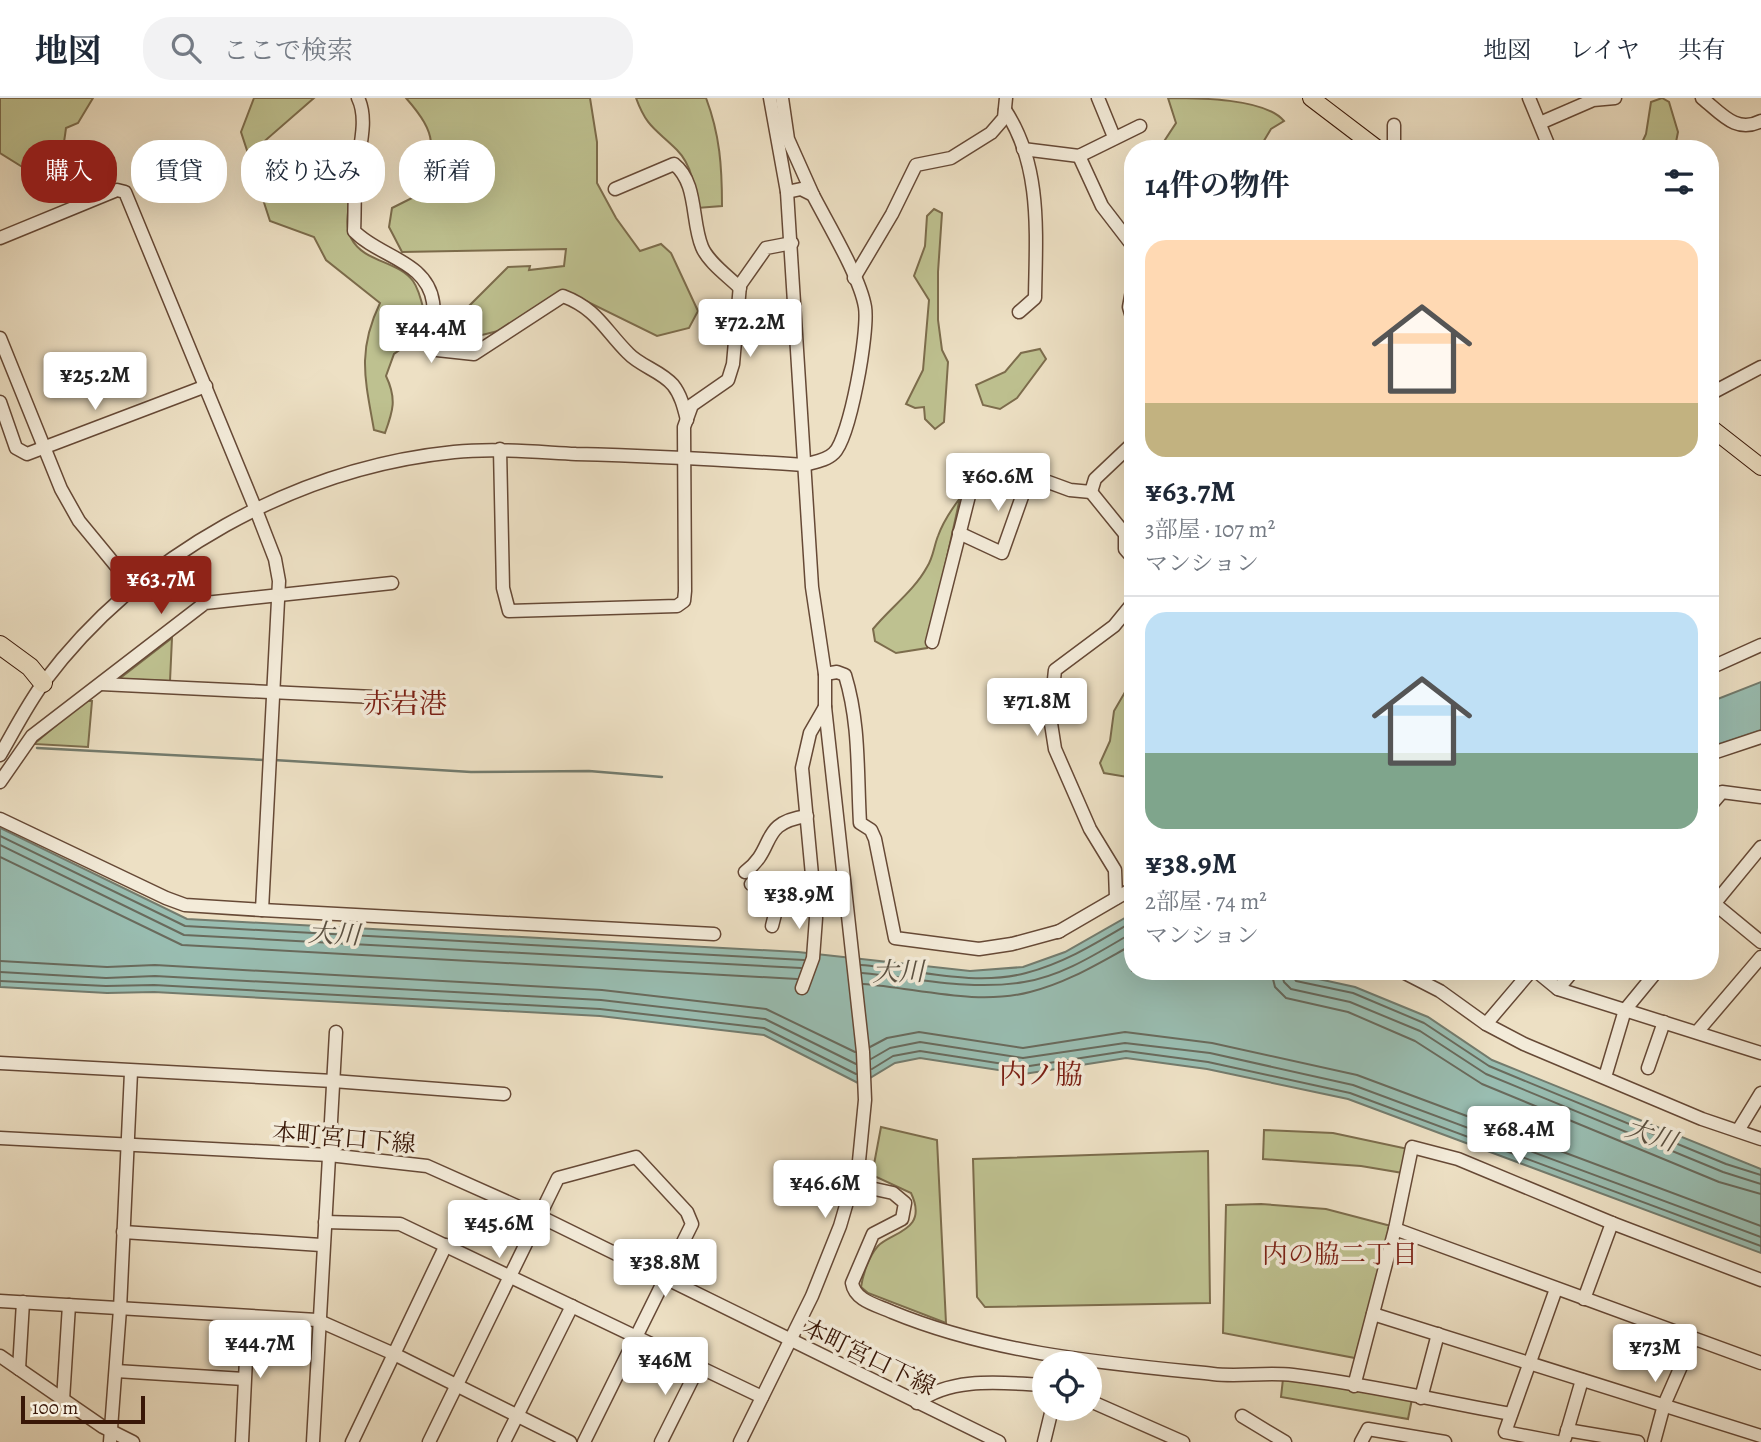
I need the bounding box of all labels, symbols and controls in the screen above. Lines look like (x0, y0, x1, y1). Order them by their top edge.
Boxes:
search box (143, 17, 633, 80)
text: 地図 (35, 28, 101, 73)
icon: search (167, 29, 205, 67)
text: ここで検索 (223, 33, 353, 68)
text: 地図 (1483, 34, 1531, 66)
text: レイヤ (1569, 34, 1640, 66)
text: 共有 (1678, 34, 1726, 66)
chip: 購入 (21, 140, 117, 203)
chip: 賃貸 (131, 140, 227, 203)
chip: 絞り込み (241, 140, 385, 203)
chip: 新着 (399, 140, 495, 203)
icon: filters (1660, 163, 1698, 201)
text: 14件の物件 (1145, 165, 1290, 205)
icon: home (1359, 286, 1485, 412)
pin: ¥72.2M (693, 300, 807, 359)
pin: ¥44.4M (374, 306, 488, 365)
text: ¥72.2M (715, 306, 785, 337)
text: ¥44.4M (395, 312, 467, 343)
pin: ¥25.2M (38, 352, 152, 412)
text: ¥25.2M (60, 359, 130, 390)
pin: ¥60.6M (941, 454, 1055, 513)
text: ¥60.6M (962, 460, 1034, 491)
text: ¥63.7M (1145, 471, 1235, 511)
text: 3部屋 · 107 m² (1145, 514, 1275, 545)
text: マンション (1145, 548, 1259, 579)
pin: ¥63.7M (104, 556, 218, 616)
text: ¥63.7M (126, 563, 196, 594)
icon: home (1359, 658, 1485, 784)
pin: ¥71.8M (980, 678, 1094, 738)
district label: 赤岩港 (363, 685, 447, 723)
text: ¥71.8M (1003, 685, 1071, 716)
text: ¥38.9M (1145, 843, 1237, 883)
pin: ¥38.9M (742, 872, 856, 931)
text: ¥38.9M (764, 878, 834, 909)
text: 2部屋 · 74 m² (1145, 886, 1267, 917)
water label: 大川 (307, 915, 364, 953)
text: マンション (1145, 920, 1259, 951)
water label: 大川 (872, 954, 927, 990)
district label: 内ノ脇 (999, 1056, 1083, 1094)
pin: ¥68.4M (1462, 1107, 1576, 1166)
water label: 大川 (1621, 1110, 1684, 1161)
text: ¥68.4M (1483, 1113, 1555, 1144)
street label: 本町宮口下線 (271, 1116, 417, 1160)
pin: ¥46.6M (768, 1160, 882, 1220)
text: ¥46.6M (789, 1167, 861, 1198)
pin: ¥45.6M (442, 1200, 556, 1260)
text: ¥45.6M (464, 1207, 534, 1238)
district label: 内の脇二丁目 (1262, 1237, 1418, 1272)
pin: ¥38.8M (608, 1240, 722, 1299)
text: ¥38.8M (630, 1246, 700, 1277)
street label: 本町宮口下線 (797, 1311, 941, 1403)
pin: ¥44.7M (203, 1320, 317, 1380)
pin: ¥73M (1614, 1324, 1696, 1384)
text: ¥44.7M (225, 1327, 295, 1358)
text: ¥73M (1629, 1331, 1681, 1362)
pin: ¥46M (624, 1338, 706, 1397)
text: ¥46M (638, 1344, 692, 1375)
map controls (1032, 1351, 1102, 1421)
button: locate (1032, 1351, 1102, 1421)
scale bar (21, 1393, 145, 1425)
text: 100 m (32, 1395, 78, 1421)

